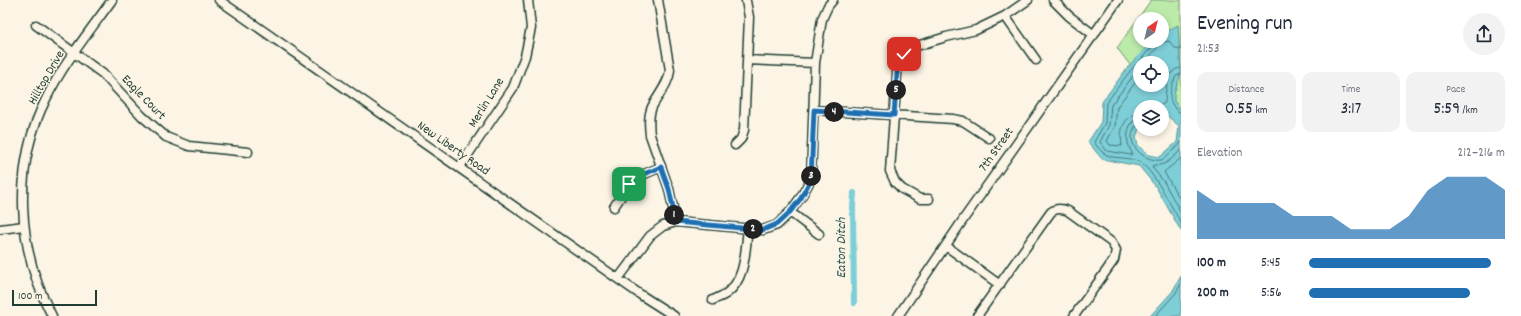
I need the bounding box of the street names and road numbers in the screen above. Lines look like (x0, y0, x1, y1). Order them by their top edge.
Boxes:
street label: Hilltop Drive (24, 47, 70, 109)
street label: Eagle Court (116, 71, 170, 125)
street label: Merlin Lane (464, 74, 510, 132)
street label: New Liberty Road (413, 117, 493, 181)
street label: 7th Street (975, 124, 1019, 176)

